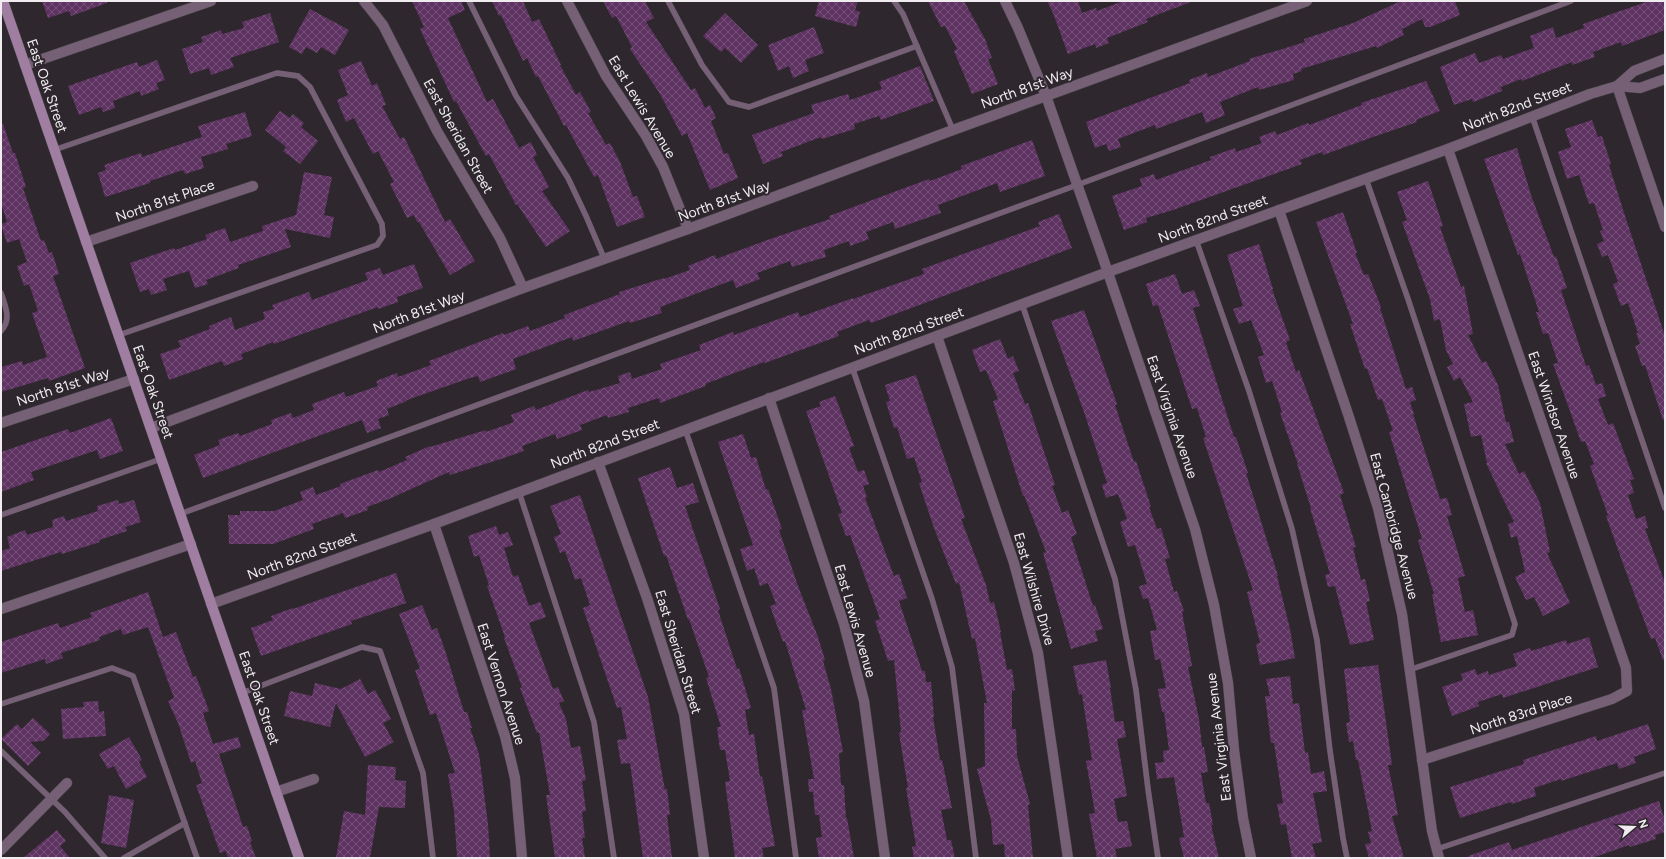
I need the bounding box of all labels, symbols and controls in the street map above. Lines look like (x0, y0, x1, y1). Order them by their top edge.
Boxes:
street label: East Oak Street (23, 37, 71, 135)
street label: East Lewis Avenue (605, 52, 680, 162)
street label: North 81st Way (978, 63, 1076, 113)
street label: East Sheridan Street (419, 76, 497, 196)
street label: North 82nd Street (1460, 78, 1574, 136)
street label: North 81st Place (113, 176, 217, 226)
street label: North 81st Way (675, 176, 773, 226)
street label: North 82nd Street (1156, 191, 1270, 247)
street label: North 81st Way (371, 286, 468, 337)
street label: North 82nd Street (852, 303, 966, 359)
street label: East Oak Street (129, 343, 177, 441)
street label: East Windsor Avenue (1524, 349, 1584, 481)
street label: East Virginia Avenue (1143, 353, 1201, 481)
street label: North 81st Way (14, 364, 112, 410)
street label: North 82nd Street (548, 415, 662, 473)
street label: East Cambridge Avenue (1366, 451, 1422, 601)
street label: North 82nd Street (245, 528, 359, 584)
street label: East Wilshire Drive (1010, 531, 1058, 648)
street label: East Lewis Avenue (831, 562, 879, 680)
street label: East Sheridan Street (651, 588, 705, 716)
street label: East Vernon Avenue (473, 621, 529, 747)
street label: East Oak Street (235, 649, 283, 747)
street label: East Virginia Avenue (1203, 672, 1235, 802)
street label: North 83rd Place (1468, 689, 1575, 739)
north arrow (1614, 807, 1654, 847)
text: N (1635, 818, 1651, 830)

